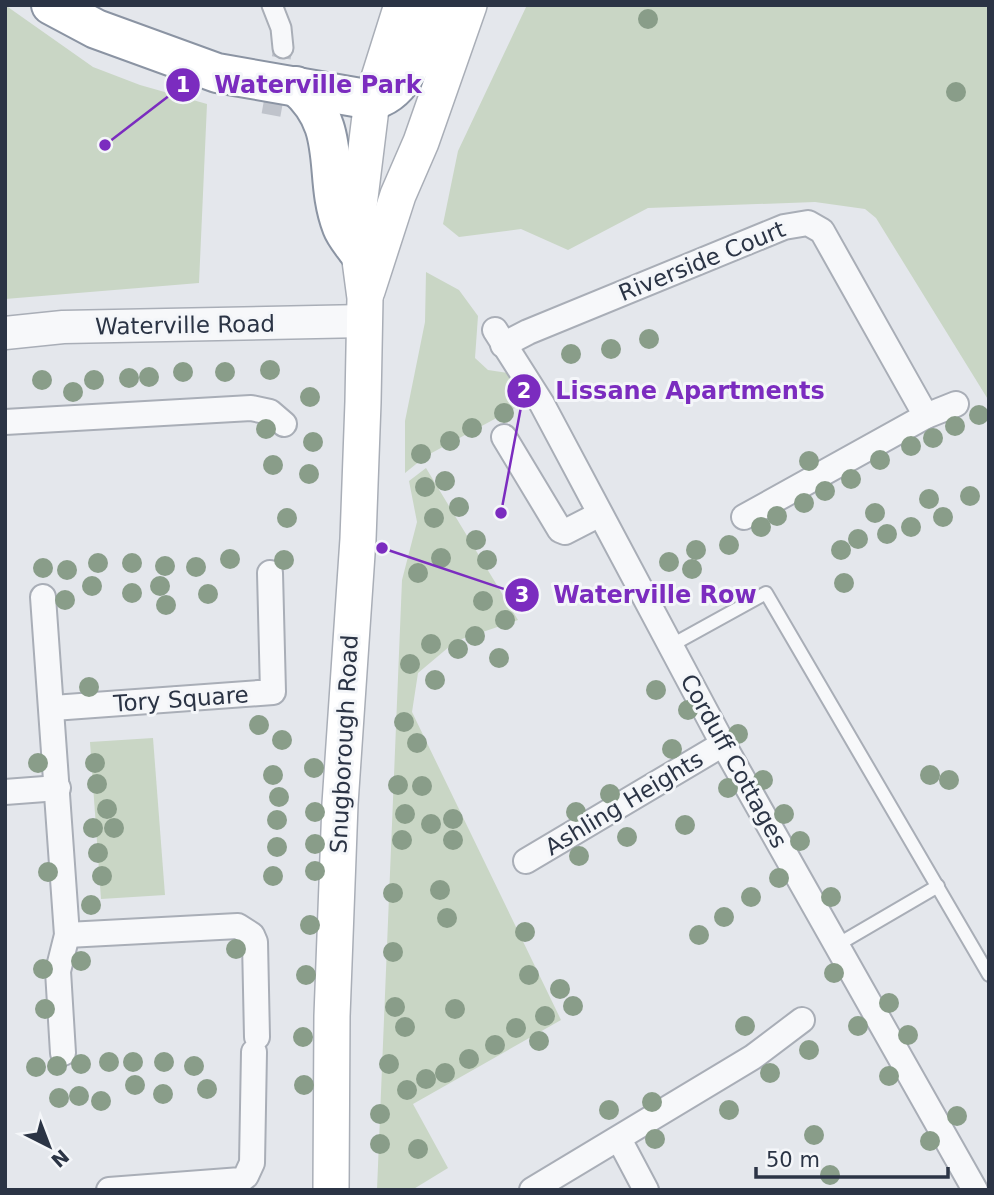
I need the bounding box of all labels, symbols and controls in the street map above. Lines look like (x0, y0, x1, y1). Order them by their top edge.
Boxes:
callout: Waterville Park (165, 62, 436, 107)
text: Waterville Park (214, 71, 423, 99)
text: 1 (176, 73, 190, 97)
street label: Riverside Court (615, 216, 789, 306)
street label: Waterville Road (95, 310, 275, 340)
callout: Lissane Apartments (507, 369, 839, 414)
text: Lissane Apartments (555, 377, 825, 405)
text: 2 (517, 379, 531, 403)
callout: Waterville Row (504, 572, 771, 617)
text: Waterville Row (553, 581, 757, 609)
text: 3 (515, 583, 529, 607)
street label: Snugborough Road (325, 634, 363, 854)
street label: Corduff Cottages (675, 670, 793, 852)
street label: Tory Square (111, 681, 250, 717)
street label: Ashling Heights (540, 746, 708, 860)
north arrow (14, 1111, 84, 1181)
scale bar (756, 1136, 948, 1180)
text: N (47, 1145, 74, 1172)
text: 50 m (766, 1148, 820, 1172)

